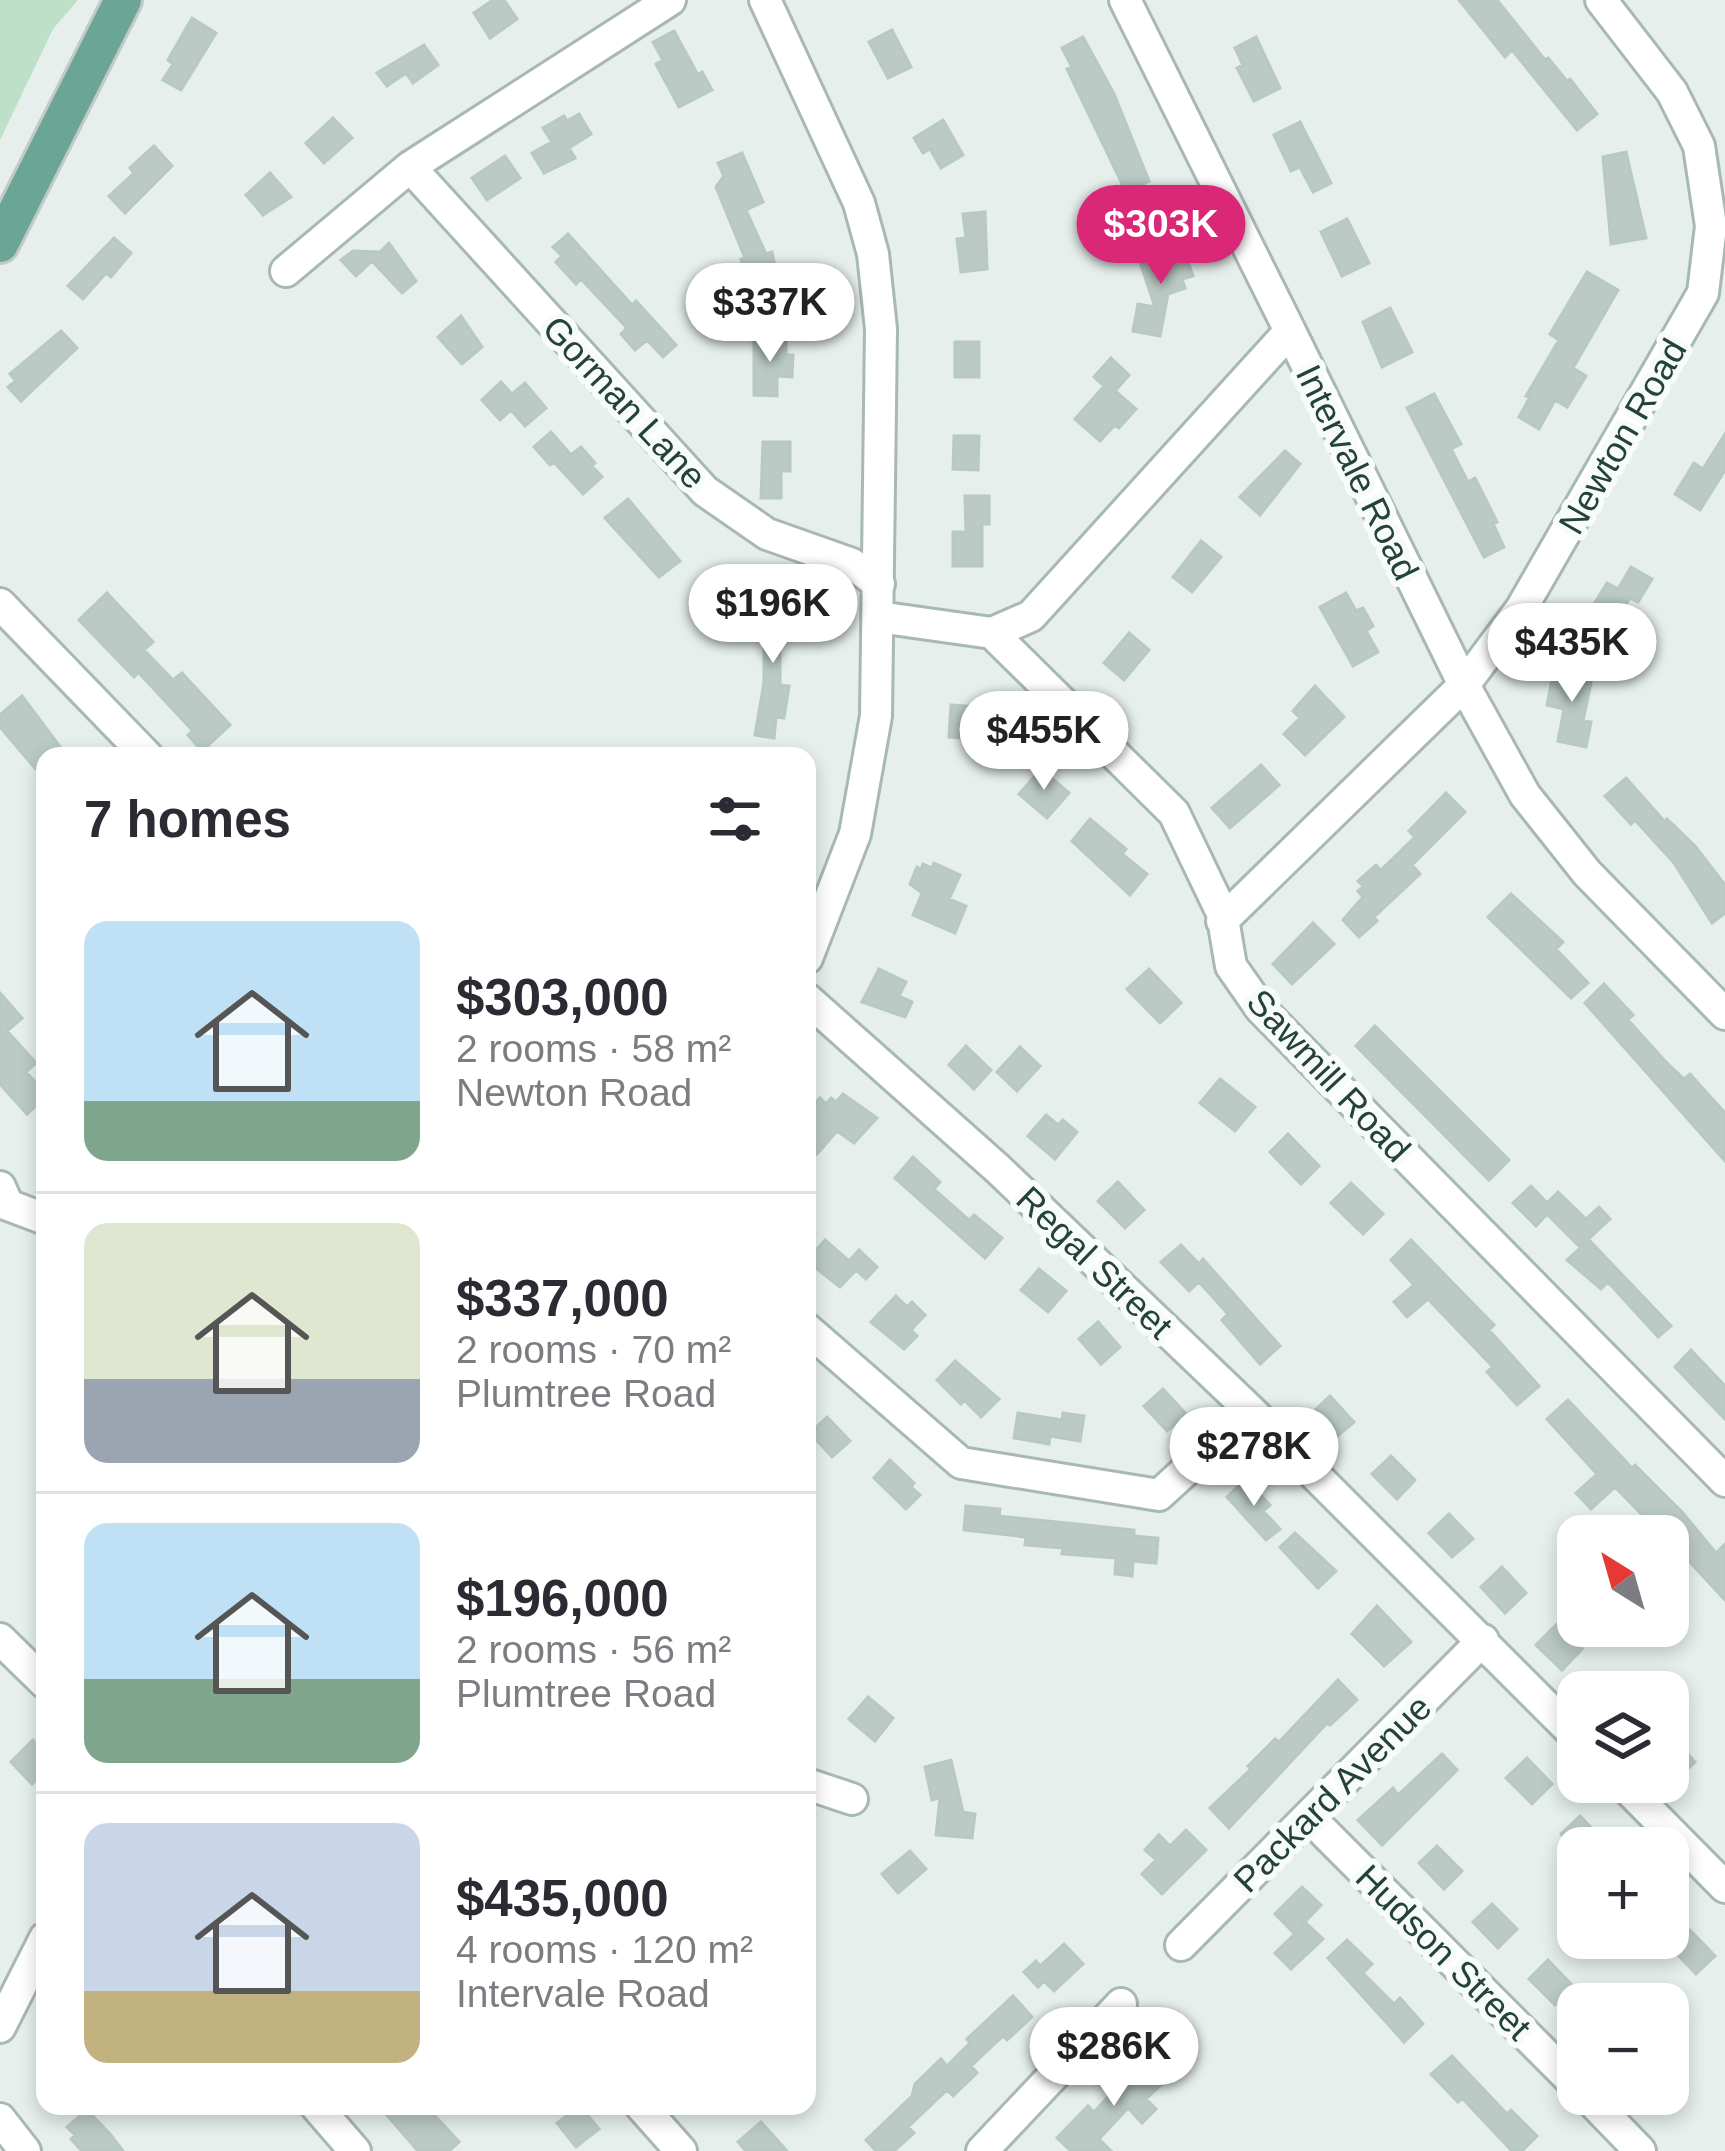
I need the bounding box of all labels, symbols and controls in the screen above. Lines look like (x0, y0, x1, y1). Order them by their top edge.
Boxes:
pin: $303K (1077, 185, 1245, 287)
text: $303K (1104, 202, 1218, 245)
pin: $337K (686, 263, 854, 365)
text: $337K (713, 280, 827, 323)
street label: Gorman Lane (535, 308, 715, 497)
street label: Newton Road (1550, 332, 1695, 541)
street label: Intervale Road (1288, 358, 1427, 586)
pin: $196K (689, 564, 857, 666)
text: $196K (716, 581, 830, 624)
pin: $435K (1488, 603, 1656, 705)
text: $435K (1515, 620, 1629, 663)
pin: $455K (960, 691, 1128, 793)
text: $455K (987, 708, 1101, 751)
icon: filters (702, 786, 768, 852)
text: 7 homes (84, 791, 291, 848)
icon: home (180, 969, 324, 1113)
text: $303,000 (456, 969, 669, 1026)
street label: Sawmill Road (1239, 981, 1419, 1170)
text: 2 rooms · 58 m² (456, 1027, 731, 1070)
text: Newton Road (456, 1071, 692, 1114)
street label: Regal Street (1008, 1178, 1181, 1347)
text: $337,000 (456, 1270, 669, 1327)
icon: home (180, 1271, 324, 1415)
text: 2 rooms · 70 m² (456, 1328, 731, 1371)
text: Plumtree Road (456, 1372, 716, 1415)
pin: $278K (1170, 1407, 1338, 1509)
text: $278K (1197, 1424, 1311, 1467)
north arrow (1557, 1515, 1689, 1647)
map controls (1557, 1515, 1689, 2115)
text: $196,000 (456, 1570, 669, 1627)
icon: home (180, 1571, 324, 1715)
text: 2 rooms · 56 m² (456, 1628, 731, 1671)
button: layers (1557, 1671, 1689, 1803)
text: Plumtree Road (456, 1672, 716, 1715)
street label: Packard Avenue (1225, 1686, 1439, 1900)
button: + (1557, 1827, 1689, 1959)
street label: Hudson Street (1348, 1856, 1540, 2048)
text: $435,000 (456, 1870, 669, 1927)
icon: home (180, 1871, 324, 2015)
text: 4 rooms · 120 m² (456, 1928, 753, 1971)
text: Intervale Road (456, 1972, 710, 2015)
button: − (1557, 1983, 1689, 2115)
pin: $286K (1030, 2007, 1198, 2109)
text: $286K (1057, 2024, 1171, 2067)

